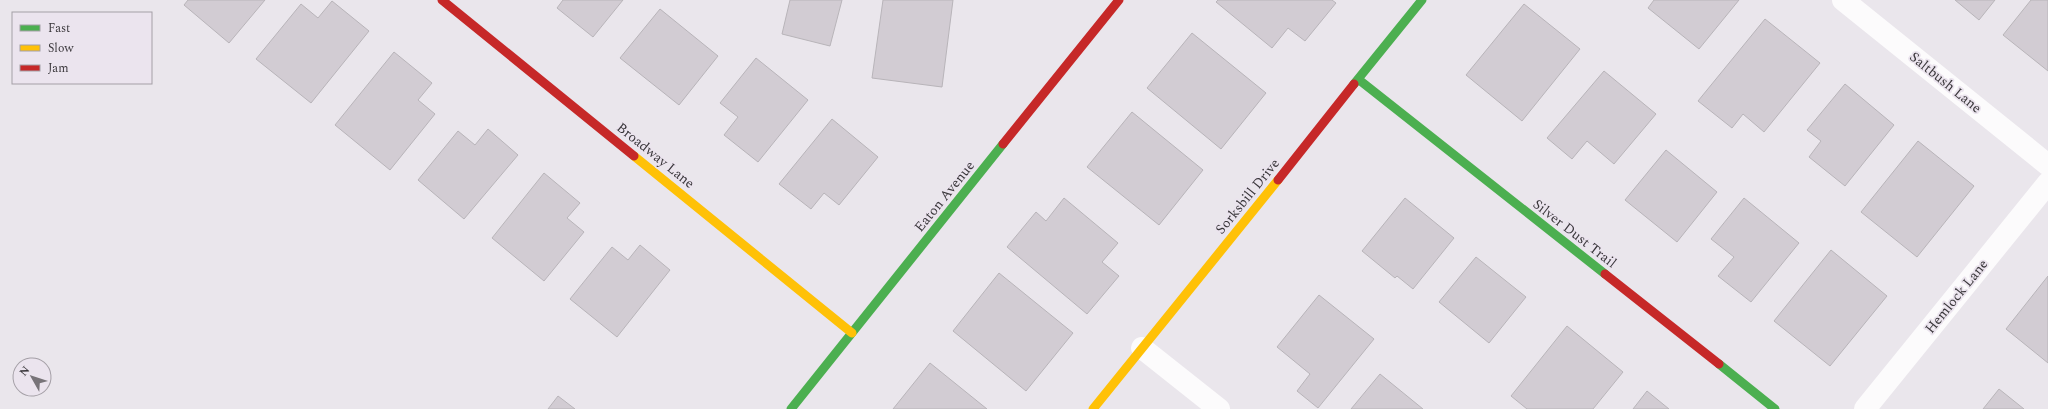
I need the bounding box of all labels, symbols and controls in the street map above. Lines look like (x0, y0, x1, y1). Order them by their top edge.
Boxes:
legend (12, 12, 152, 84)
text: Fast (48, 19, 70, 38)
text: Slow (48, 39, 74, 58)
street label: Saltbush Lane (1905, 47, 1986, 118)
text: Jam (48, 59, 69, 78)
street label: Broadway Lane (612, 117, 699, 194)
street label: Sorksbill Drive (1210, 154, 1285, 239)
street label: Eaton Avenue (909, 156, 980, 236)
street label: Silver Dust Trail (1528, 194, 1621, 273)
street label: Hemlock Lane (1920, 254, 1993, 338)
north arrow (12, 357, 52, 397)
text: N (15, 362, 34, 380)

